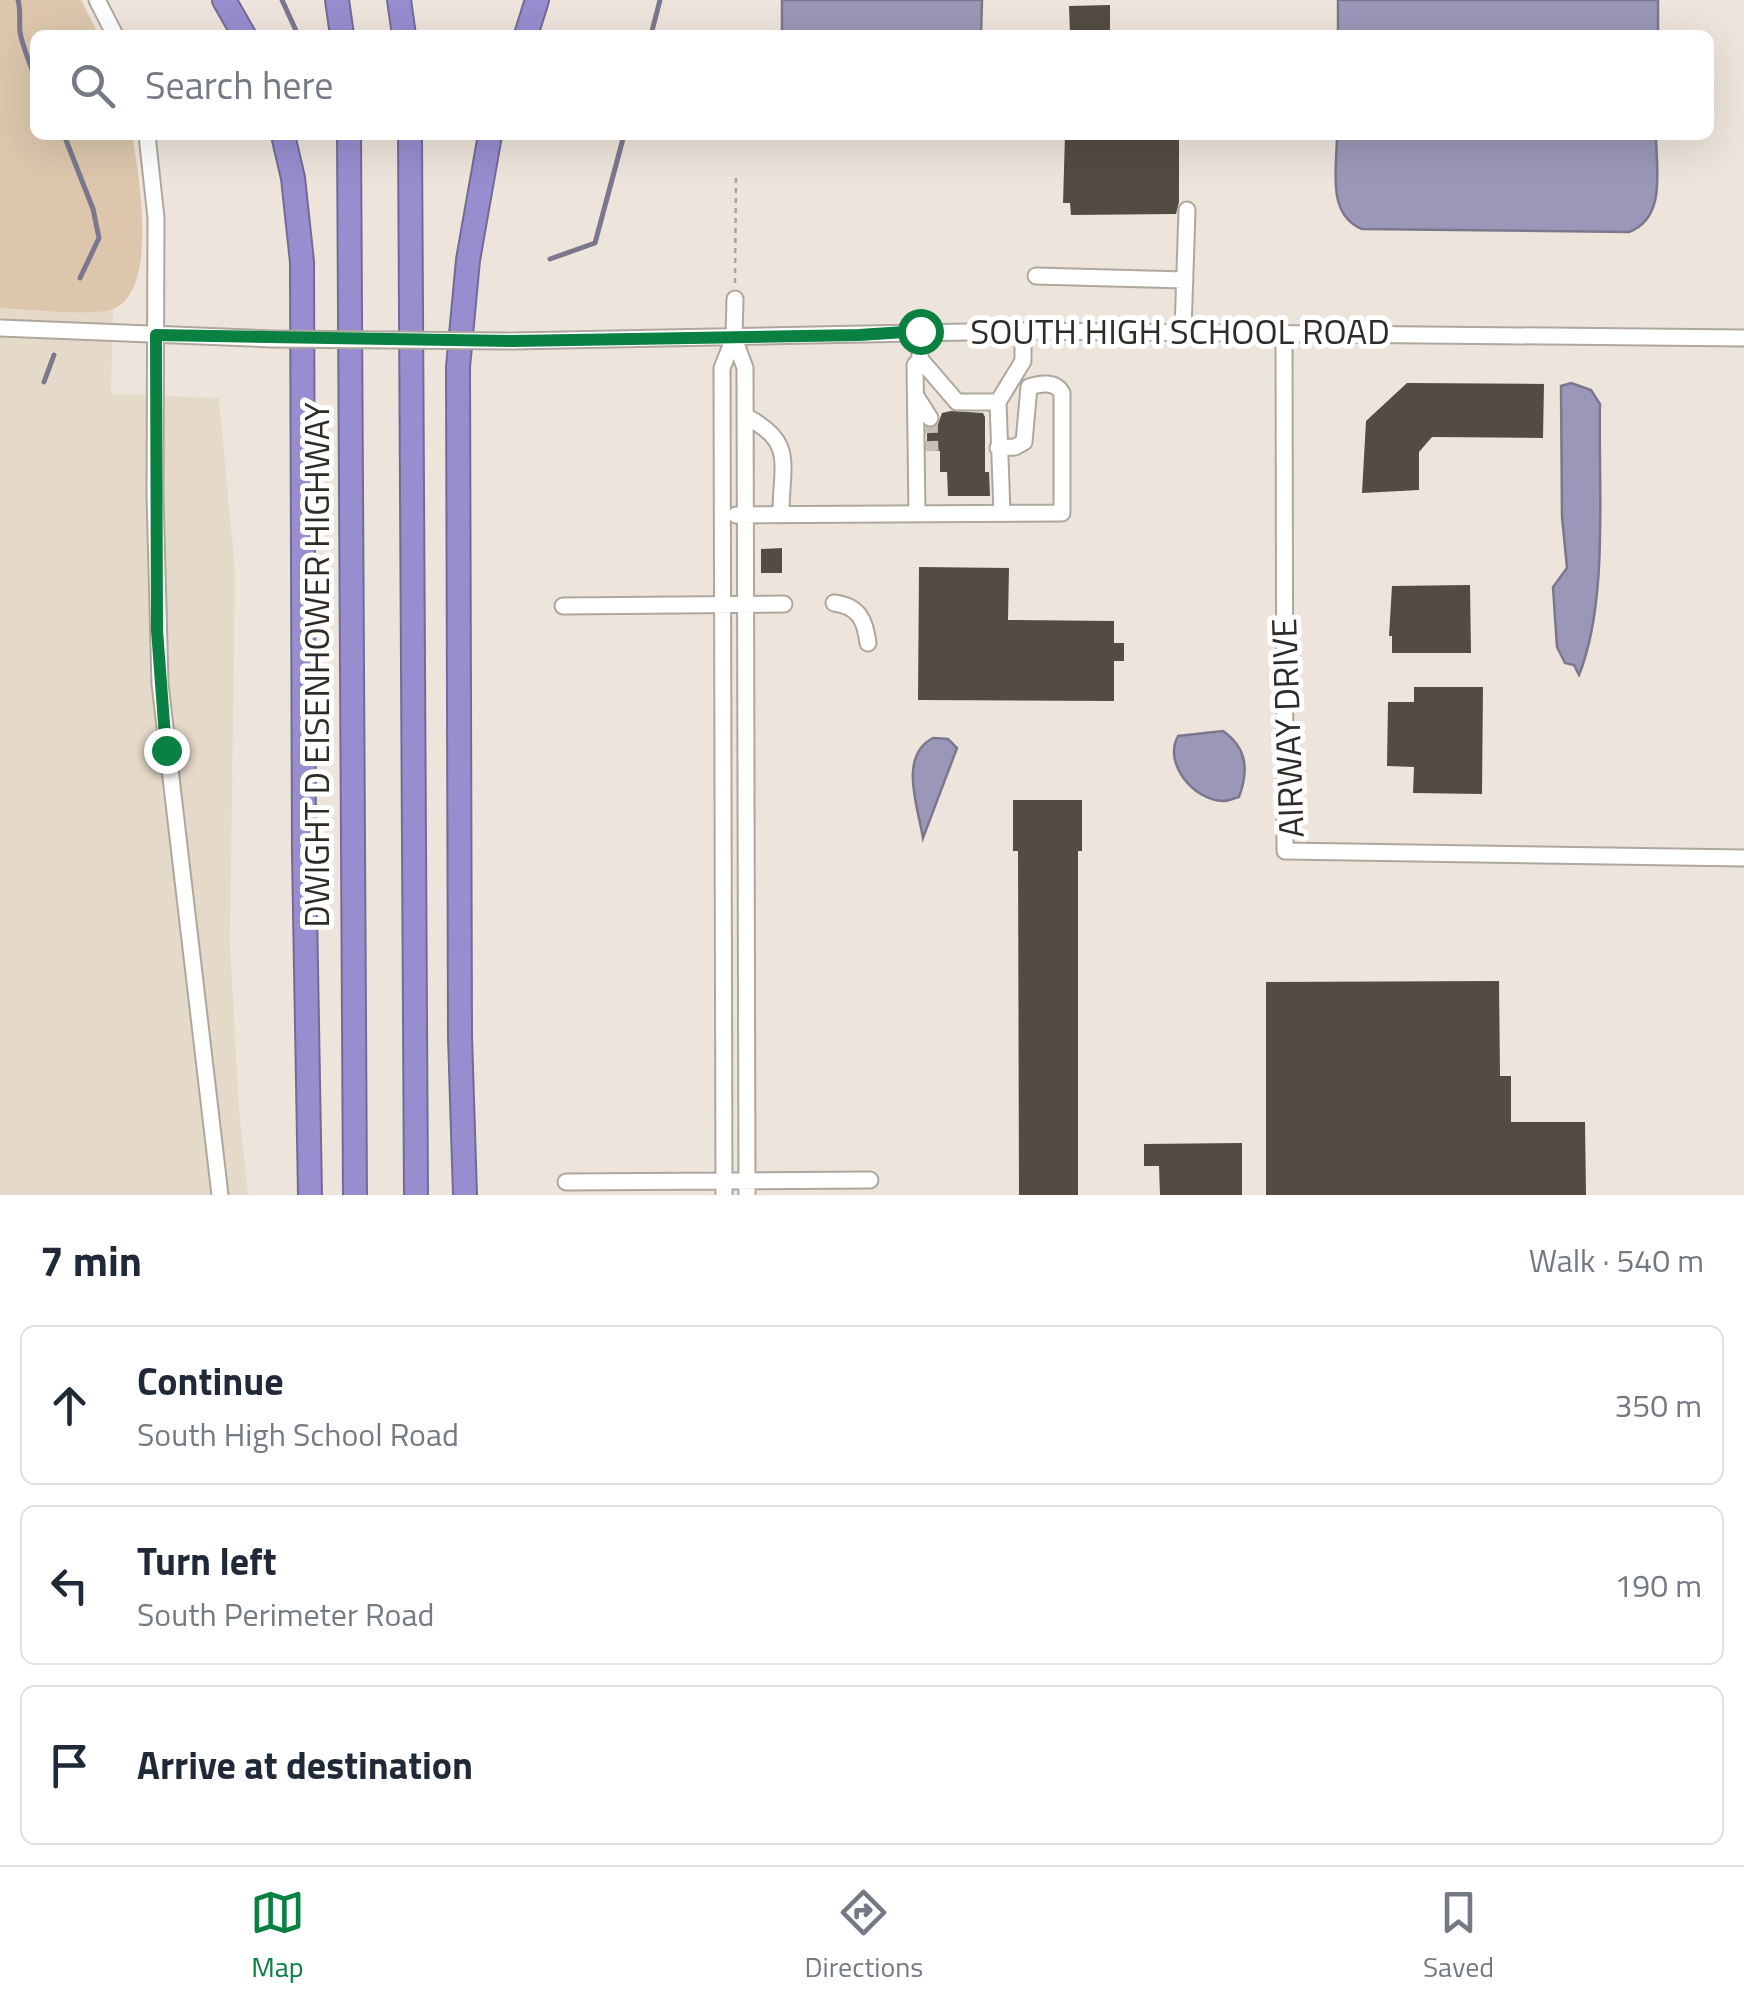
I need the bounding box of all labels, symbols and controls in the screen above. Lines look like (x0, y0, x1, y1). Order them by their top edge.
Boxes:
search box (30, 30, 1714, 140)
text: Search here (145, 56, 333, 114)
icon: search (65, 58, 120, 113)
street label: SOUTH HIGH SCHOOL ROAD (970, 304, 1390, 358)
route start (898, 309, 944, 355)
street label: DWIGHT D EISENHOWER HIGHWAY (289, 402, 343, 928)
street label: AIRWAY DRIVE (1256, 617, 1318, 839)
route end (144, 728, 190, 774)
text: 7 min (40, 1228, 142, 1292)
text: Walk · 540 m (1529, 1236, 1704, 1284)
text: Continue (137, 1352, 284, 1410)
icon: ahead (42, 1378, 97, 1433)
text: 350 m (1614, 1381, 1702, 1429)
text: South High School Road (137, 1410, 459, 1458)
text: Turn left (137, 1532, 277, 1590)
icon: left (42, 1558, 97, 1613)
text: 190 m (1614, 1561, 1702, 1609)
text: South Perimeter Road (137, 1590, 434, 1638)
text: Arrive at destination (137, 1736, 473, 1794)
icon: arrive (42, 1738, 97, 1793)
tab: Map (250, 1885, 305, 1988)
tab: Directions (805, 1885, 923, 1988)
tab: Saved (1423, 1885, 1494, 1988)

